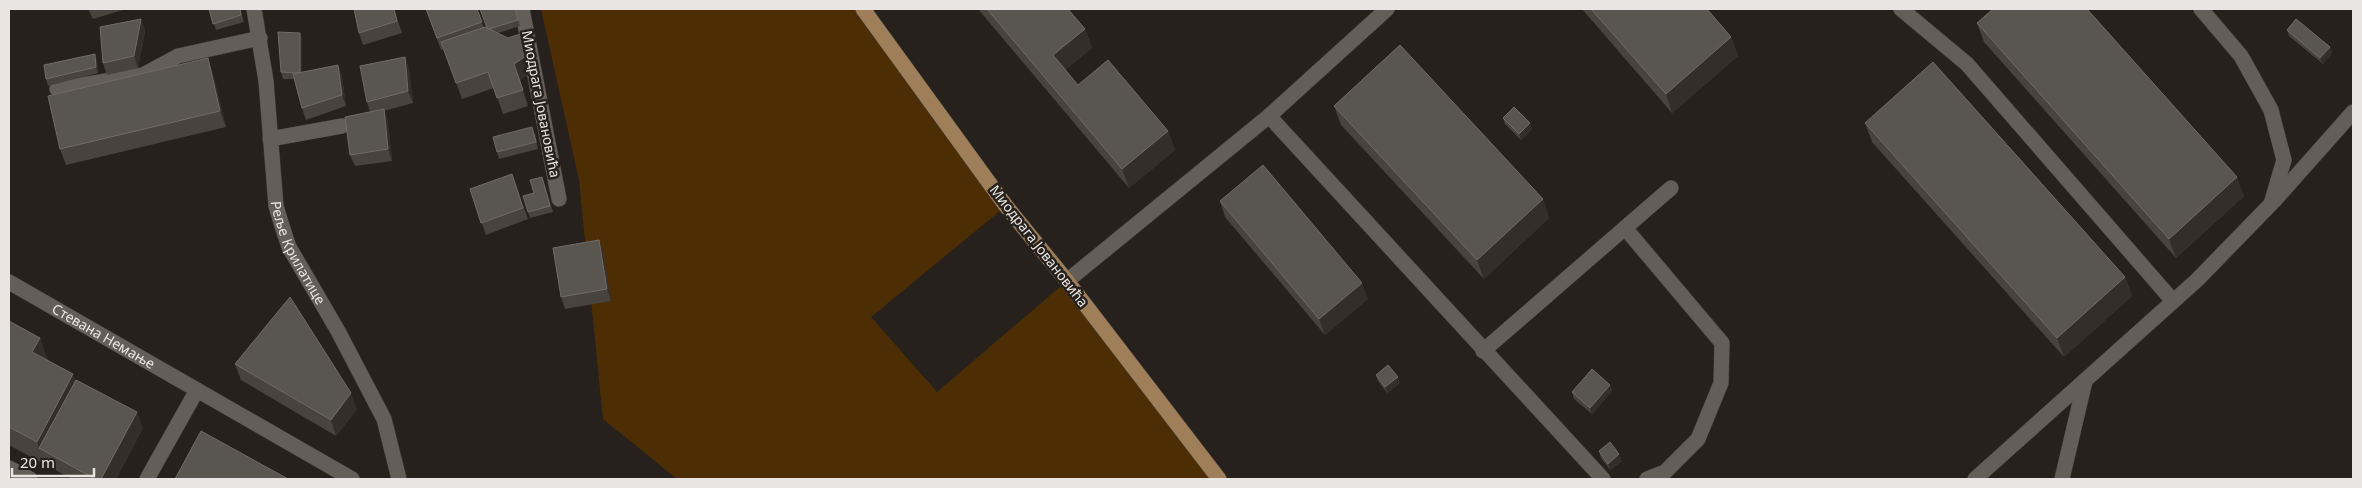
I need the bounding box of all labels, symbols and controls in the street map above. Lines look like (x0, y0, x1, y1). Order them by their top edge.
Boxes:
street label: Миодрага Јовановића (518, 29, 565, 179)
street label: Миодрага Јовановића (986, 181, 1093, 311)
street label: Реље Крилатице (267, 200, 331, 308)
street label: Стевана Немање (49, 299, 159, 373)
scale bar (12, 446, 95, 478)
text: 20 m (20, 452, 55, 472)

